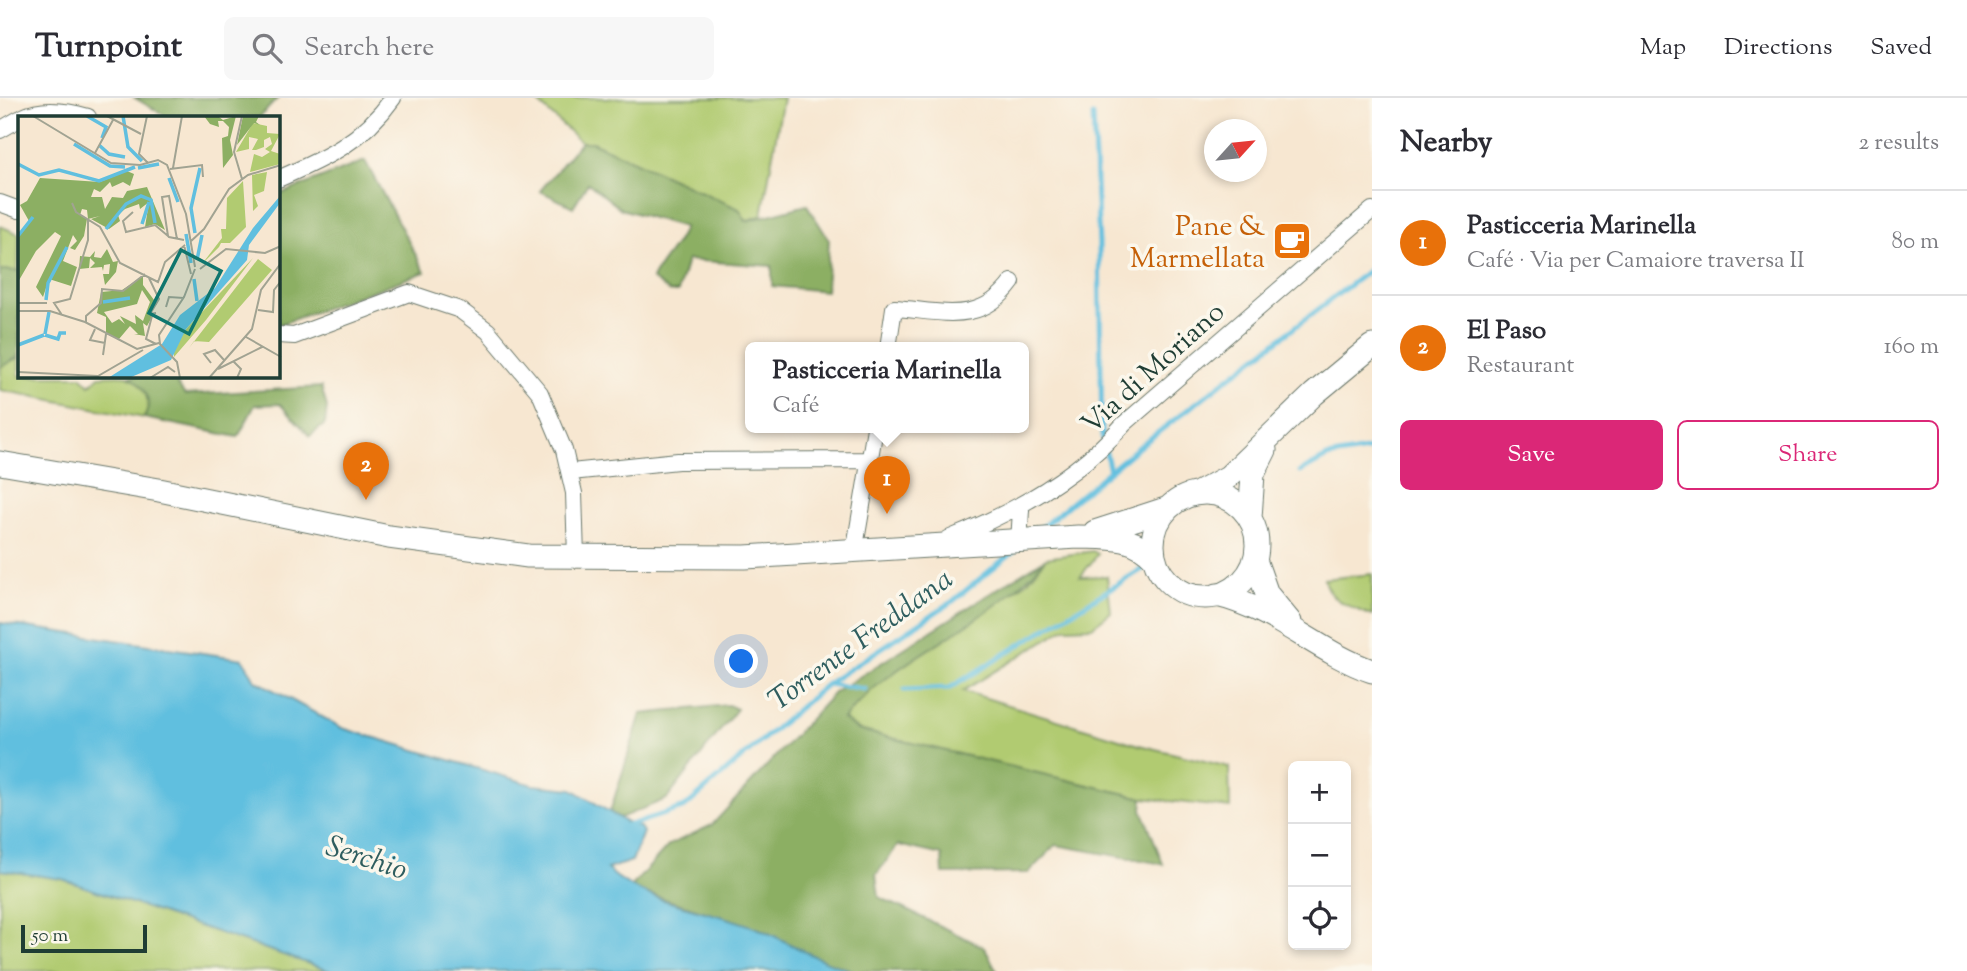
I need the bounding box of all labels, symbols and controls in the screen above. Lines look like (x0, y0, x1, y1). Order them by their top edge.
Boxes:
search box (224, 17, 714, 80)
text: Turnpoint (35, 24, 182, 72)
icon: search (248, 29, 286, 67)
text: Search here (304, 30, 434, 67)
text: Map (1640, 31, 1686, 65)
text: Directions (1724, 31, 1832, 65)
text: Saved (1870, 31, 1932, 65)
inset map (18, 116, 280, 378)
north arrow (1204, 119, 1267, 182)
text: Nearby (1400, 122, 1492, 165)
text: 2 results (1859, 127, 1939, 160)
place label: Pane & Marmellata (1130, 208, 1265, 280)
text: Pasticceria Marinella (1467, 208, 1696, 245)
cafe icon: Pane & Marmellata (1271, 220, 1313, 262)
text: 1 (1419, 226, 1427, 259)
text: 80 m (1891, 226, 1939, 259)
text: Café · Via per Camaiore traversa II (1467, 245, 1805, 278)
street label: Via di Moriano (1073, 294, 1235, 445)
text: El Paso (1467, 313, 1546, 350)
text: 2 (1418, 331, 1428, 364)
text: 160 m (1884, 331, 1939, 364)
popup (745, 342, 1029, 433)
text: Restaurant (1467, 350, 1574, 383)
text: Pasticceria Marinella (772, 353, 1002, 390)
text: Café (772, 390, 819, 423)
button: Save (1400, 420, 1663, 490)
button: Share (1677, 420, 1939, 490)
pin: 2 (343, 442, 389, 500)
pin: 1 (864, 456, 910, 514)
water label: Torrente Freddana (760, 559, 963, 723)
your location (724, 644, 758, 678)
map controls (1288, 761, 1351, 950)
button: + (1288, 761, 1351, 824)
button: − (1288, 824, 1351, 887)
water label: Serchio (320, 826, 412, 893)
button: locate (1288, 887, 1351, 950)
scale bar (21, 922, 147, 954)
text: 50 m (32, 923, 68, 950)

